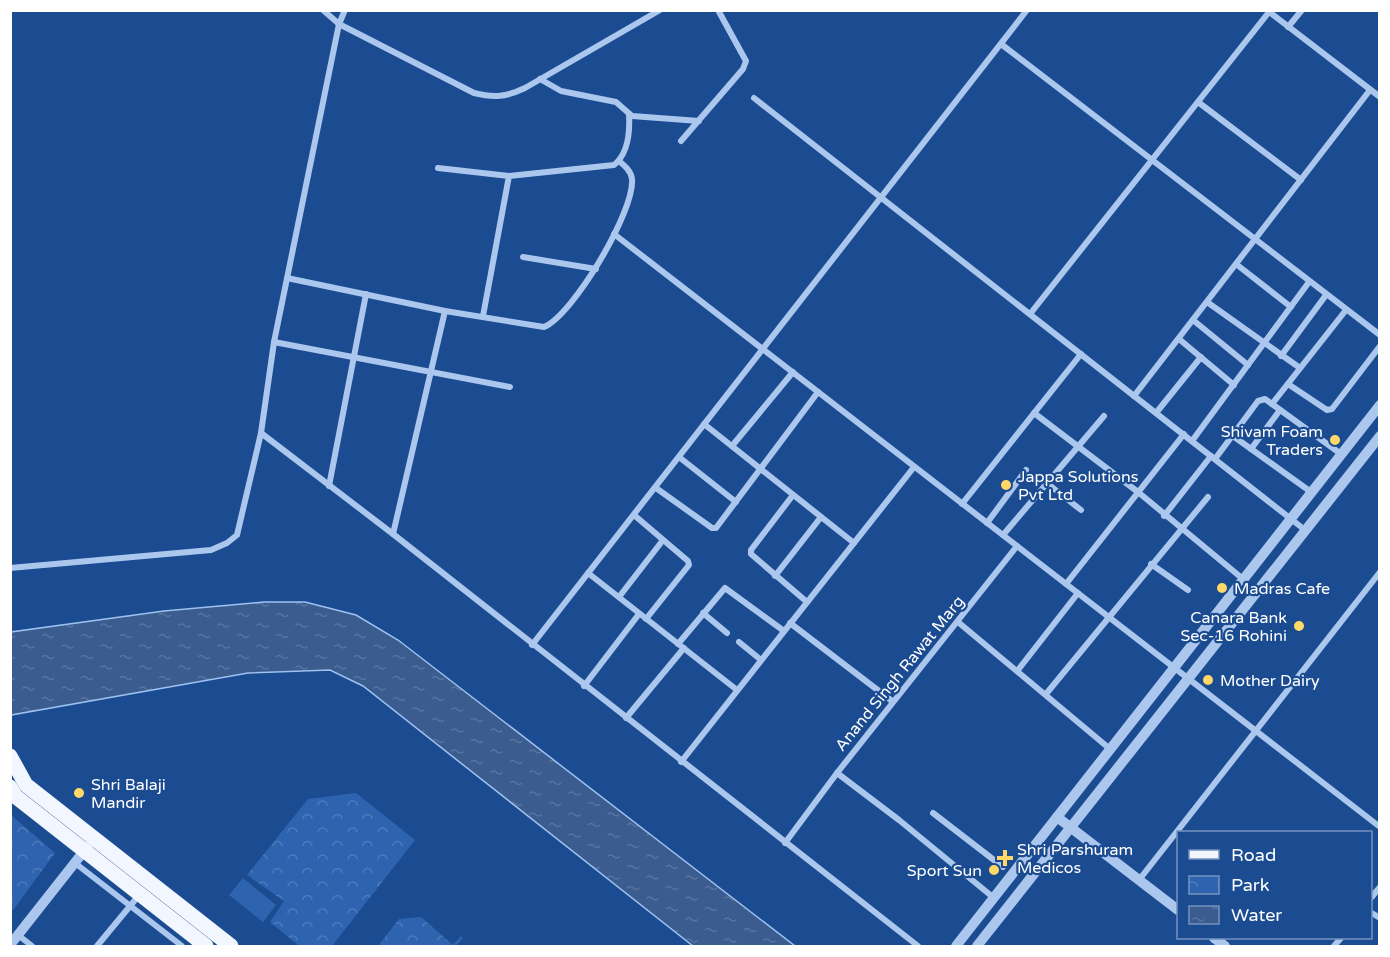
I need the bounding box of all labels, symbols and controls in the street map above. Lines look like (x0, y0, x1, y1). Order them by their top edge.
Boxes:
place label: Shivam Foam Traders (1221, 422, 1323, 460)
marker: Shivam Foam Traders (1328, 433, 1342, 447)
place label: Jappa Solutions Pvt Ltd (1018, 467, 1138, 505)
marker: Jappa Solutions Pvt Ltd (999, 478, 1013, 492)
place label: Madras Cafe (1234, 579, 1330, 599)
marker: Madras Cafe (1215, 581, 1229, 595)
street label: Anand Singh Rawat Marg (831, 592, 969, 755)
place label: Canara Bank Sec-16 Rohini (1180, 608, 1287, 646)
marker: Canara Bank Sec-16 Rohini (1292, 619, 1306, 633)
place label: Mother Dairy (1220, 671, 1320, 691)
marker: Mother Dairy (1201, 673, 1215, 687)
place label: Shri Balaji Mandir (91, 775, 166, 813)
marker: Shri Balaji Mandir (72, 786, 86, 800)
legend (1177, 831, 1372, 939)
place label: Shri Parshuram Medicos (1017, 840, 1133, 878)
text: Road (1231, 844, 1276, 866)
marker: Shri Parshuram Medicos (998, 851, 1012, 865)
place label: Sport Sun (907, 861, 982, 881)
marker: Sport Sun (987, 863, 1001, 877)
text: Park (1231, 874, 1270, 896)
text: Water (1231, 904, 1282, 926)

